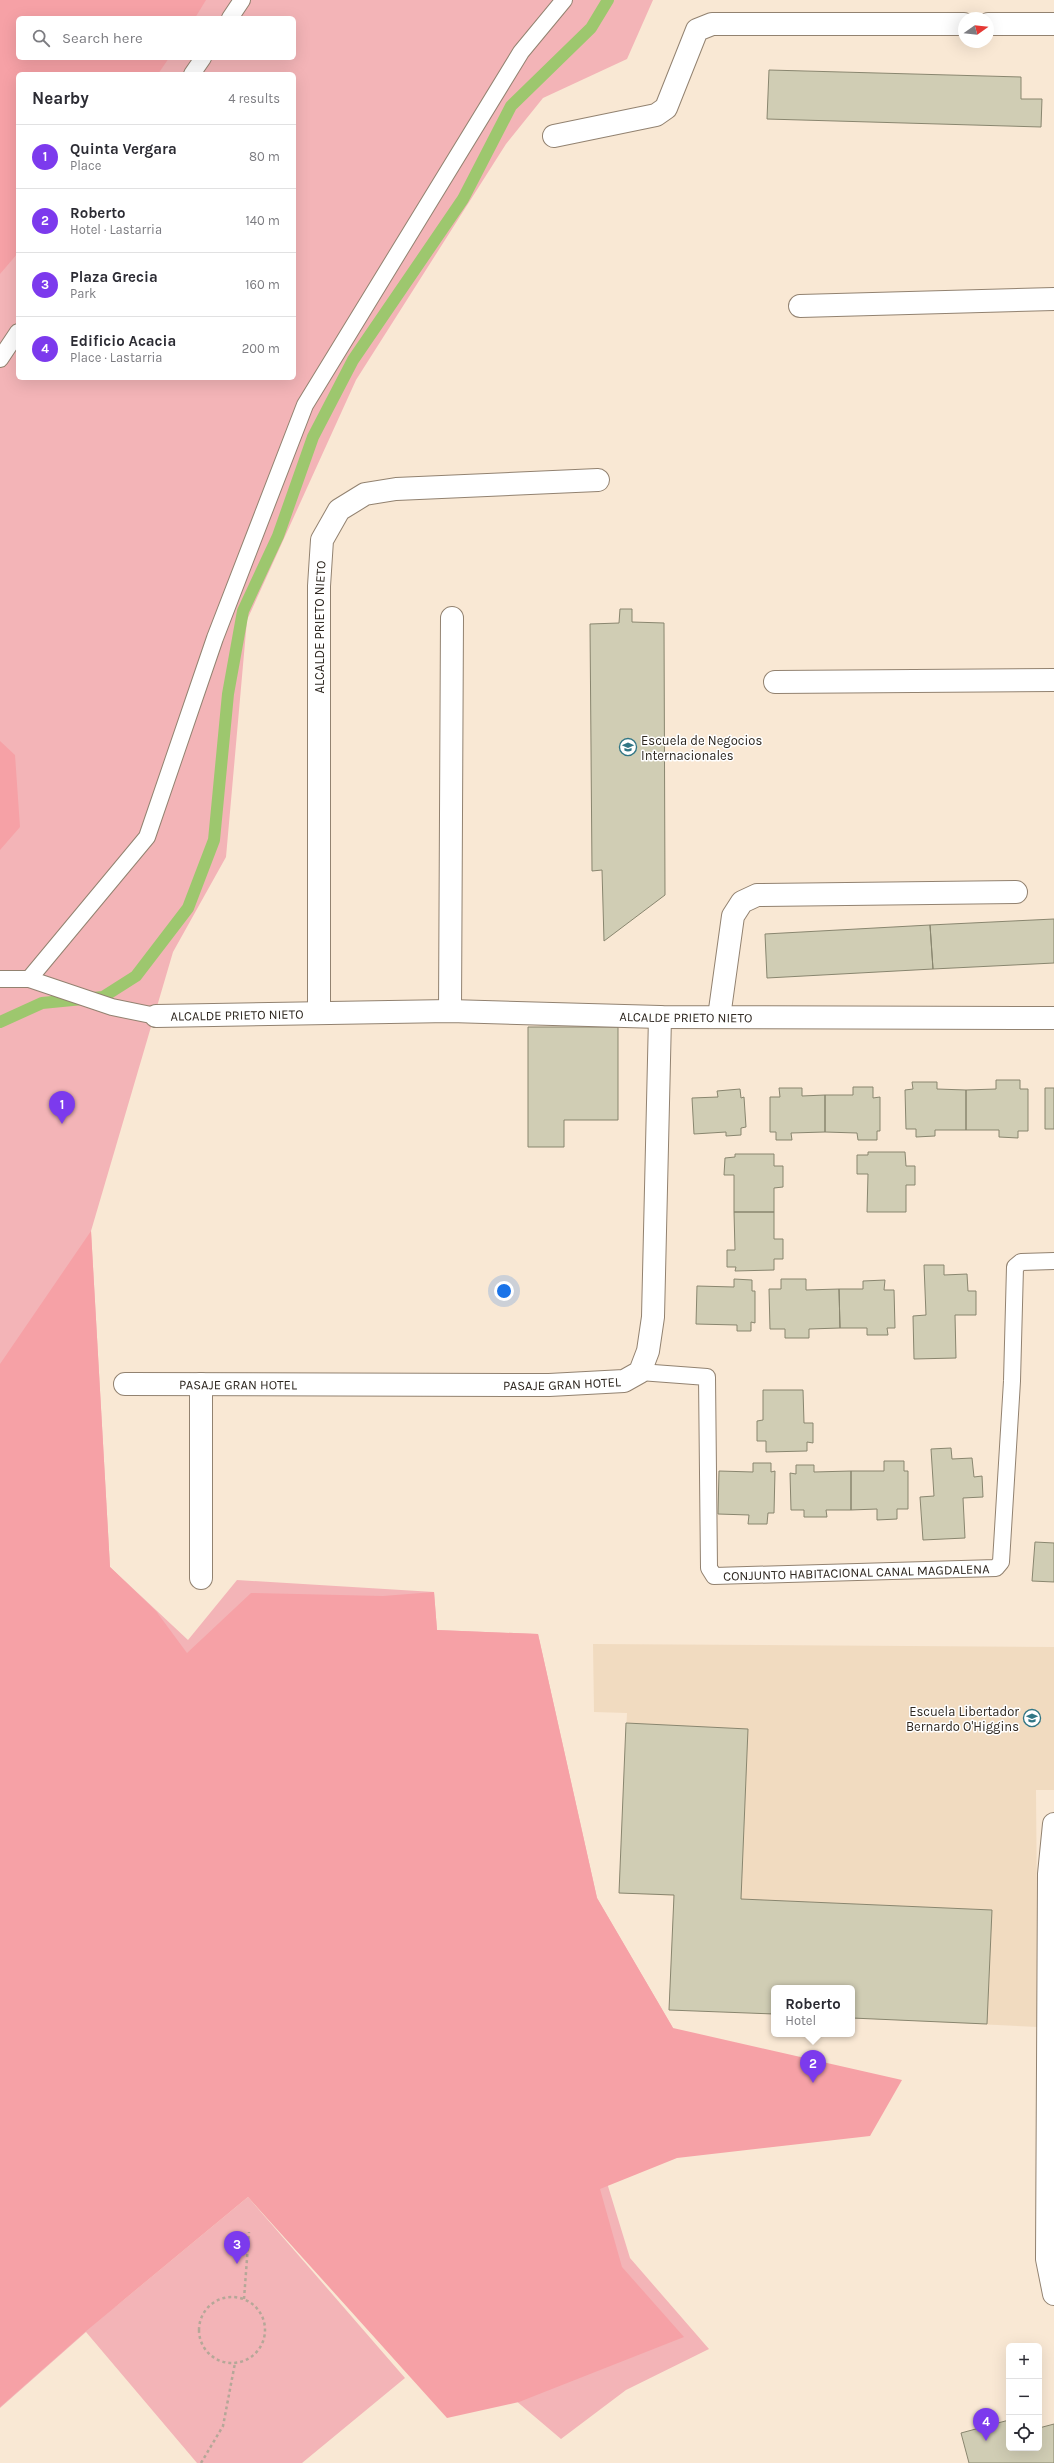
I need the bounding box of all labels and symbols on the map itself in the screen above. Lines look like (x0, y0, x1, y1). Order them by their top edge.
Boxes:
north arrow (958, 12, 994, 48)
street label: ALCALDE PRIETO NIETO (311, 560, 328, 694)
place label: Escuela de Negocios Internacionales (641, 733, 762, 763)
school or university icon: Escuela de Negocios Internacionales (618, 737, 638, 757)
street label: ALCALDE PRIETO NIETO (170, 1006, 304, 1023)
street label: ALCALDE PRIETO NIETO (619, 1008, 752, 1025)
pin: 1 (49, 1091, 75, 1124)
your location (494, 1281, 514, 1301)
street label: PASAJE GRAN HOTEL (503, 1374, 621, 1393)
street label: PASAJE GRAN HOTEL (179, 1377, 297, 1392)
street label: CONJUNTO HABITACIONAL CANAL MAGDALENA (723, 1561, 990, 1583)
place label: Escuela Libertador Bernardo O'Higgins (906, 1704, 1019, 1734)
school or university icon: Escuela Libertador Bernardo O'Higgins (1022, 1708, 1042, 1728)
pin: 2 (800, 2050, 826, 2083)
pin: 3 (224, 2231, 250, 2264)
pin: 4 (973, 2408, 999, 2441)

